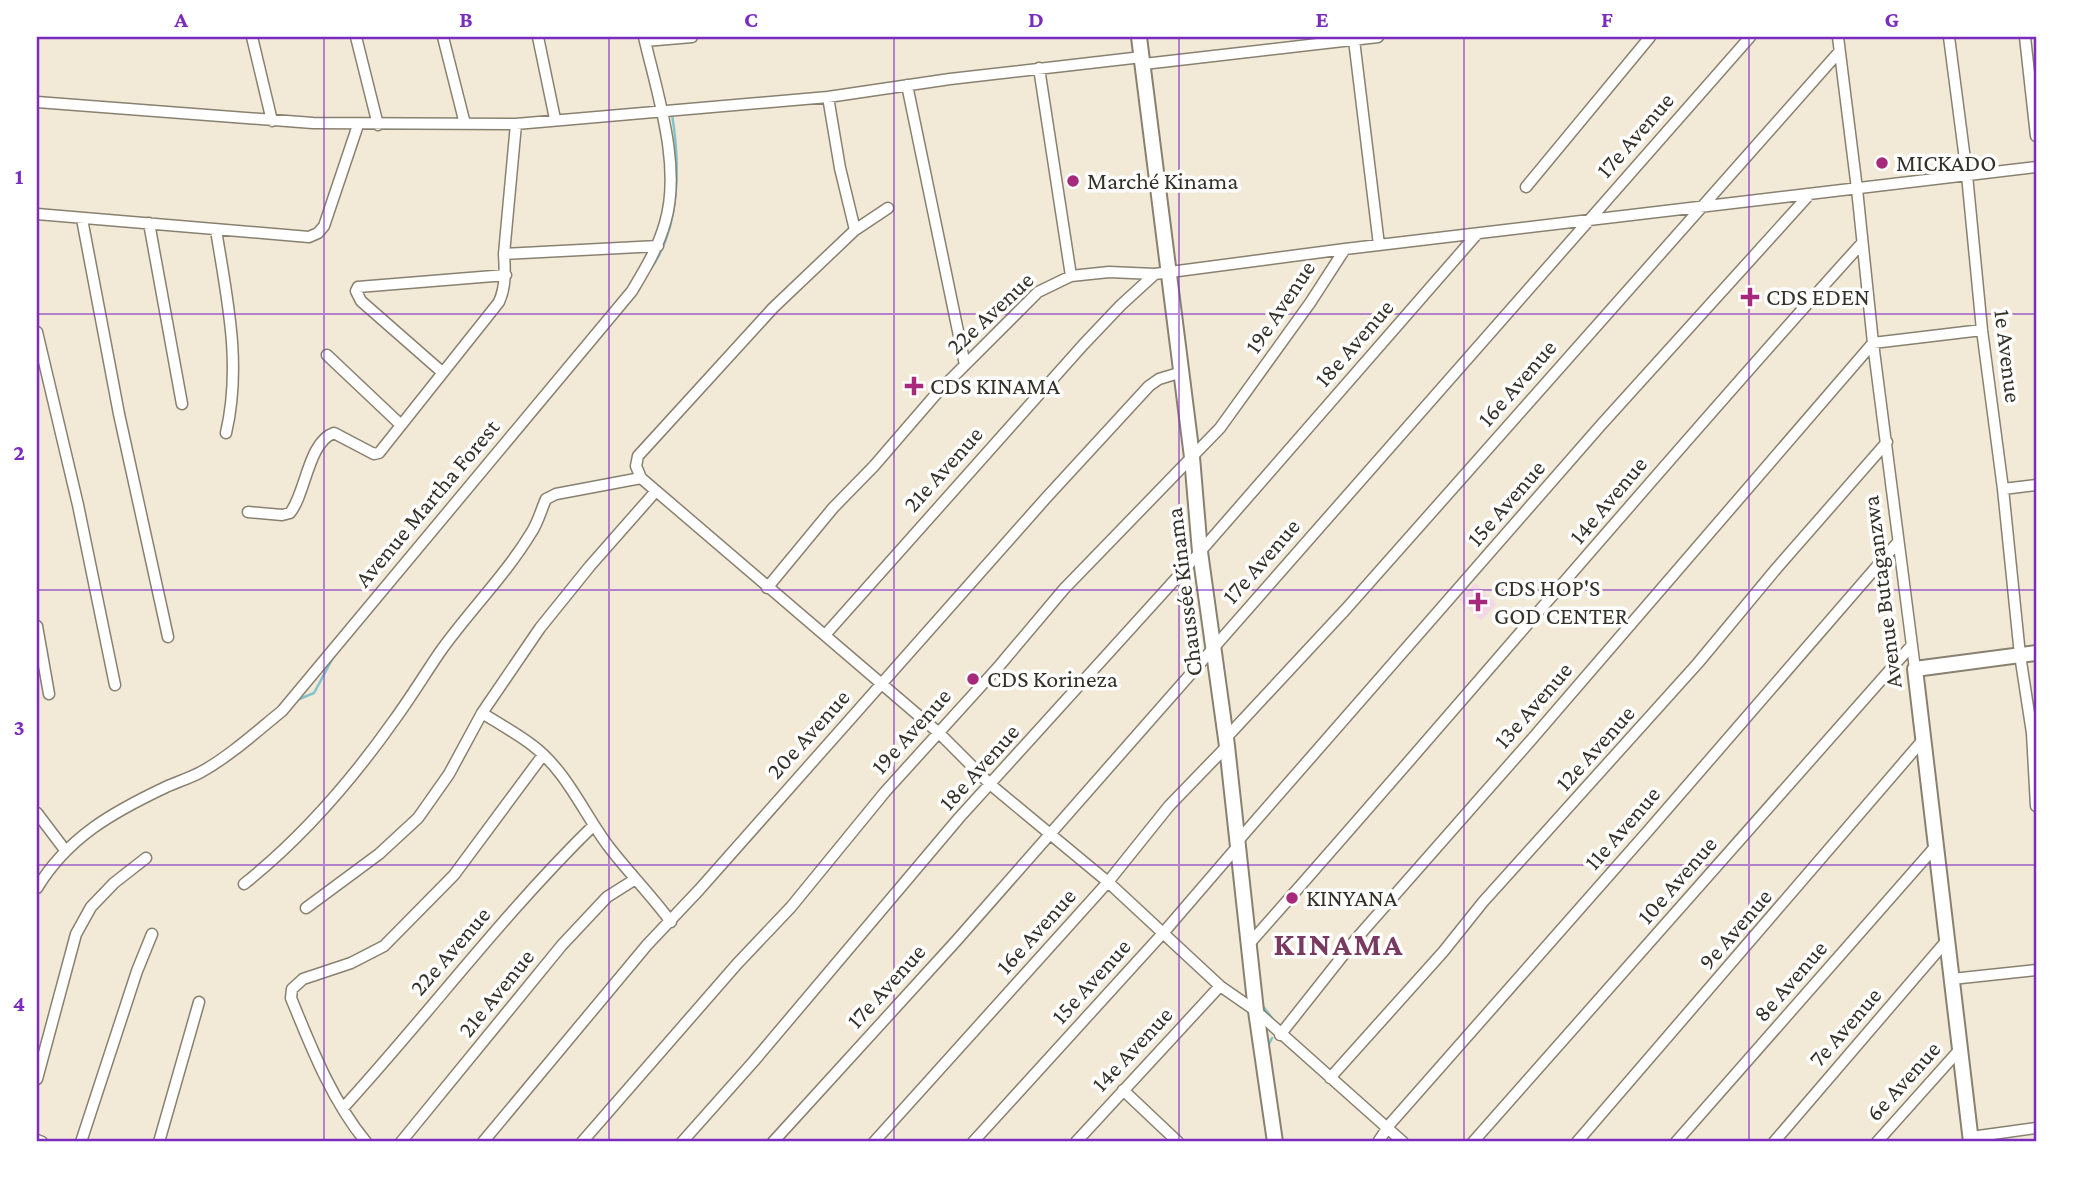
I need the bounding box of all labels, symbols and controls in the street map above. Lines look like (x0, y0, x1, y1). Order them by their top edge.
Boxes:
text: A (173, 6, 188, 32)
text: B (459, 6, 473, 32)
text: C (744, 6, 758, 32)
text: D (1028, 6, 1044, 32)
text: E (1315, 6, 1329, 32)
text: F (1601, 6, 1613, 32)
text: G (1885, 6, 1900, 32)
street label: 17e Avenue (1590, 86, 1679, 183)
place label: MICKADO (1896, 149, 1996, 176)
marker: MICKADO (1874, 155, 1890, 171)
text: 1 (15, 163, 24, 189)
place label: Marché Kinama (1087, 167, 1238, 194)
marker: Marché Kinama (1065, 173, 1081, 189)
street label: 19e Avenue (1239, 255, 1320, 358)
street label: 22e Avenue (941, 266, 1039, 360)
place label: CDS EDEN (1766, 283, 1870, 310)
marker: CDS EDEN (1740, 287, 1760, 307)
street label: 18e Avenue (1308, 294, 1399, 392)
street label: 1e Avenue (1989, 308, 2028, 404)
street label: 16e Avenue (1472, 334, 1562, 431)
place label: CDS KINAMA (930, 372, 1060, 399)
marker: CDS KINAMA (904, 376, 924, 396)
street label: Avenue Martha Forest (349, 413, 505, 592)
street label: 21e Avenue (897, 421, 988, 517)
text: 2 (13, 439, 25, 465)
street label: 14e Avenue (1563, 450, 1652, 549)
street label: 15e Avenue (1461, 454, 1550, 551)
street label: Avenue Butaganzwa (1856, 494, 1907, 690)
street label: Chaussée Kinama (1160, 506, 1207, 678)
street label: 17e Avenue (1216, 512, 1305, 609)
place label: CDS HOP'S GOD CENTER (1494, 574, 1629, 629)
marker: CDS HOP'S GOD CENTER (1468, 592, 1488, 612)
street label: 13e Avenue (1488, 656, 1577, 753)
place label: CDS Korineza (987, 665, 1118, 692)
marker: CDS Korineza (965, 671, 981, 687)
street label: 19e Avenue (865, 682, 956, 779)
street label: 20e Avenue (761, 683, 855, 784)
street label: 12e Avenue (1549, 700, 1640, 796)
text: 3 (13, 714, 25, 740)
street label: 18e Avenue (933, 718, 1024, 815)
street label: 11e Avenue (1578, 780, 1665, 875)
street label: 10e Avenue (1631, 830, 1722, 929)
street label: 16e Avenue (990, 882, 1081, 979)
street label: 9e Avenue (1692, 883, 1777, 974)
place label: KINYANA (1306, 884, 1398, 911)
marker: KINYANA (1284, 890, 1300, 906)
street label: 22e Avenue (404, 901, 495, 1000)
district label: KINAMA (1274, 926, 1404, 962)
street label: 15e Avenue (1045, 933, 1136, 1029)
street label: 8e Avenue (1747, 935, 1832, 1027)
street label: 17e Avenue (841, 938, 931, 1033)
street label: 21e Avenue (452, 943, 539, 1042)
street label: 7e Avenue (1803, 982, 1886, 1072)
text: 4 (13, 990, 25, 1016)
street label: 14e Avenue (1086, 1001, 1178, 1097)
street label: 6e Avenue (1860, 1035, 1945, 1126)

